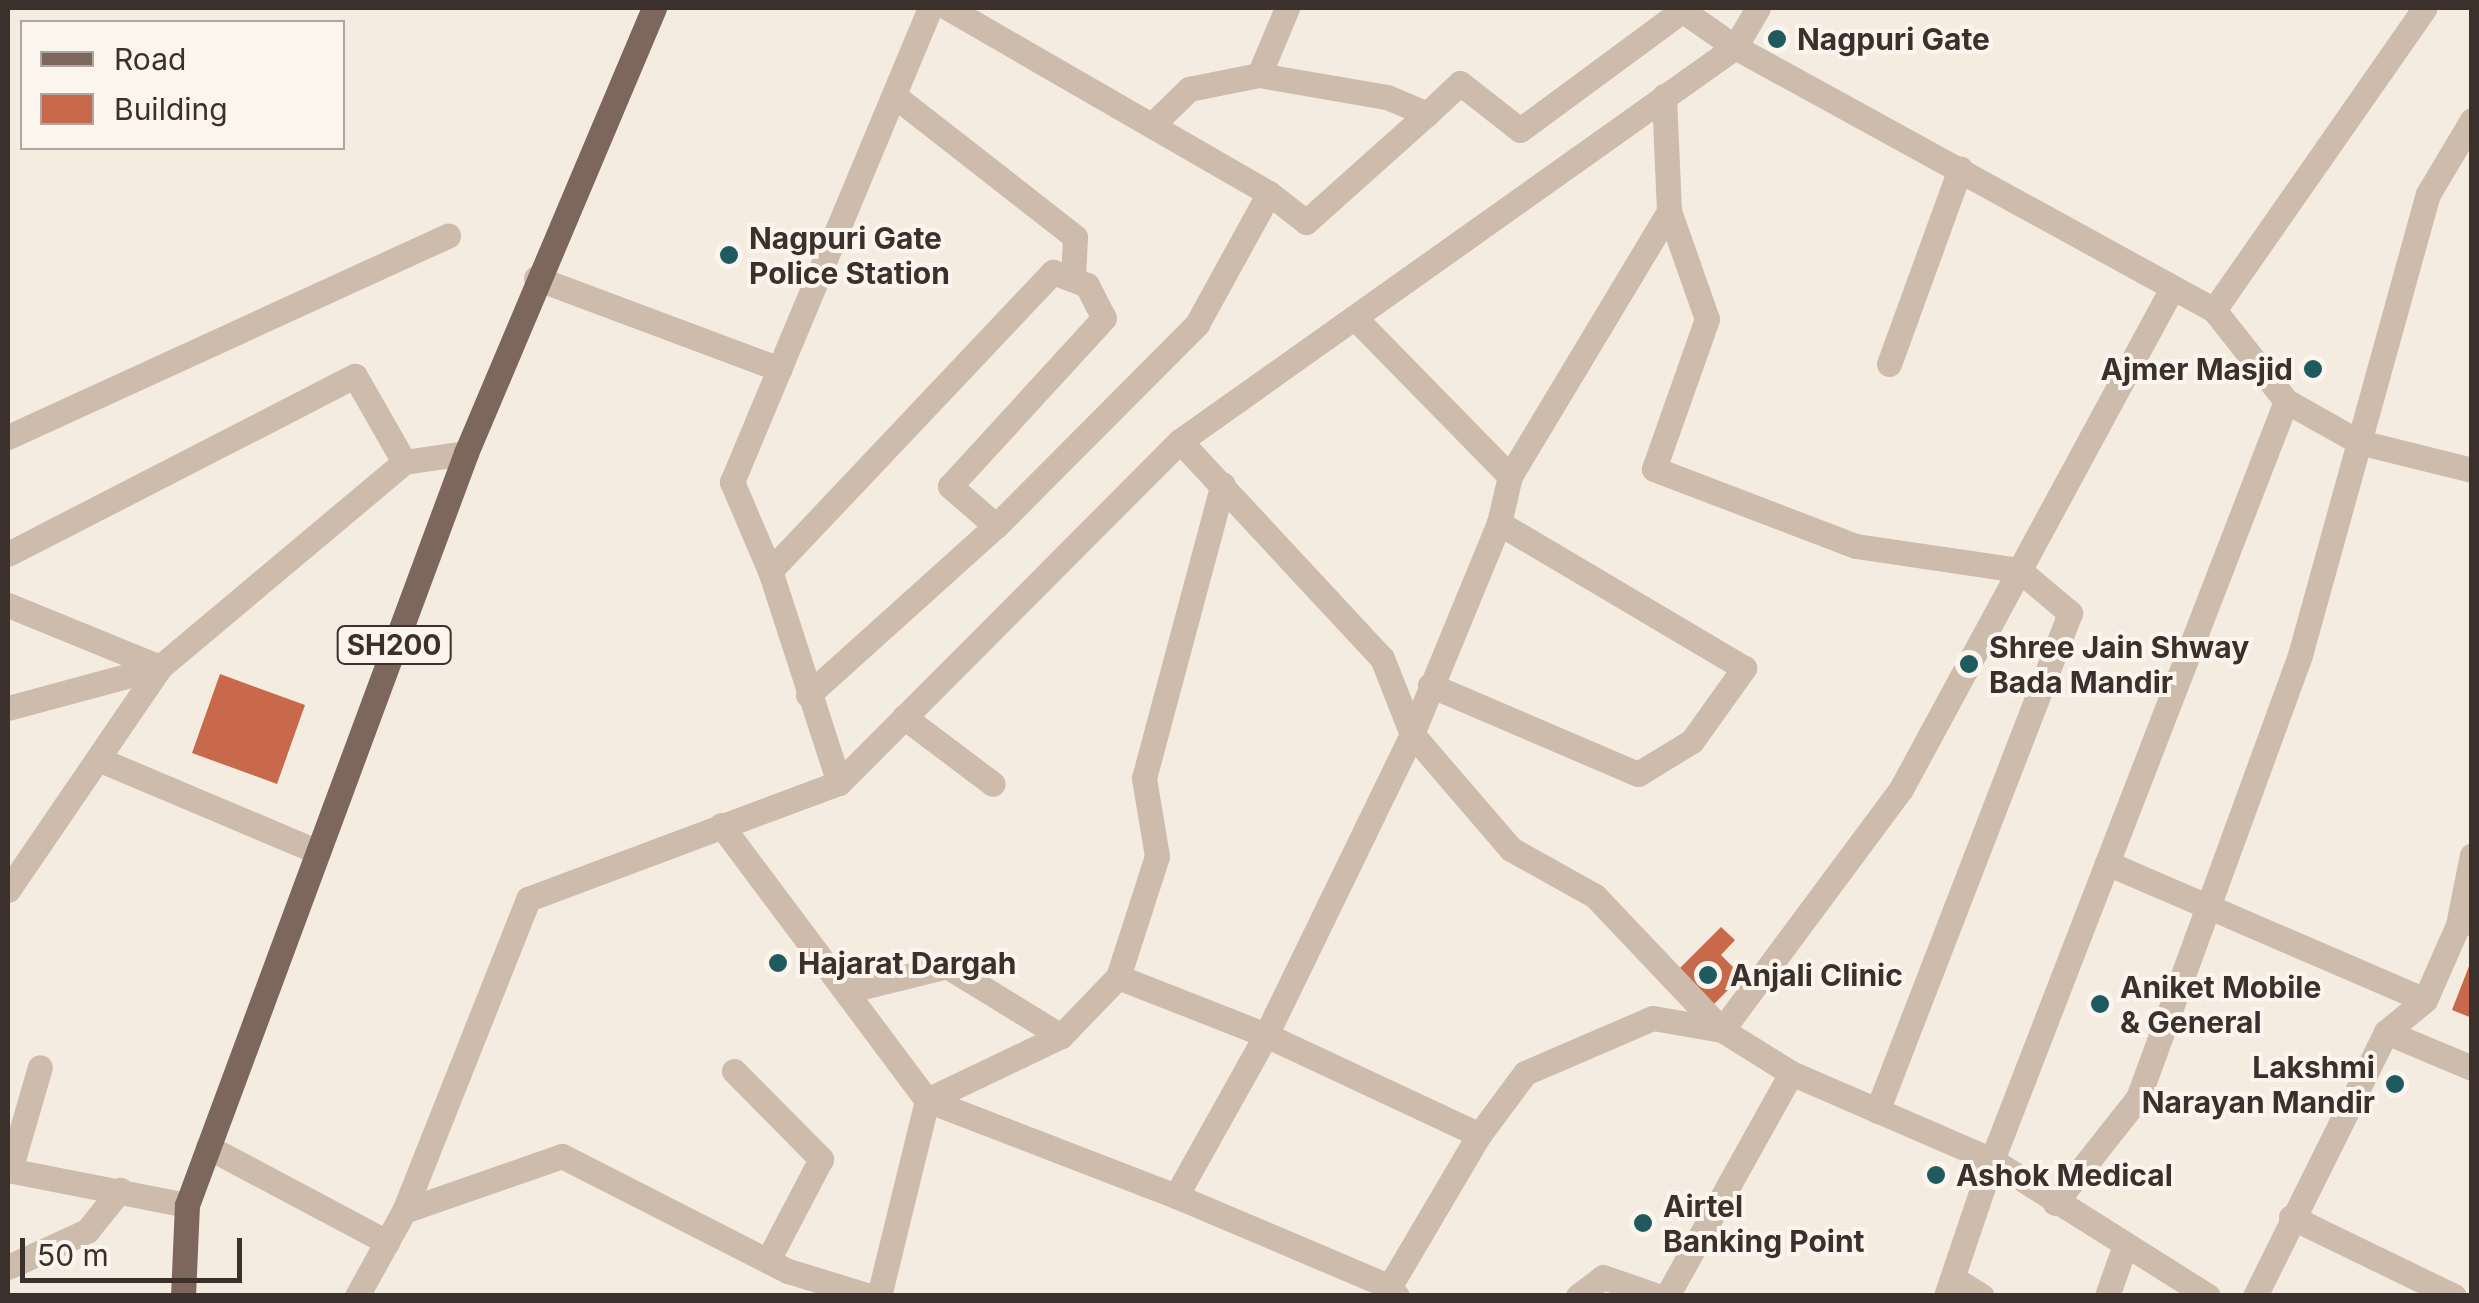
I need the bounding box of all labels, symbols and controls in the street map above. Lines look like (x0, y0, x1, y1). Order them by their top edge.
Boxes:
legend (20, 20, 345, 150)
place label: Nagpuri Gate (1797, 21, 1990, 57)
marker: Nagpuri Gate (1766, 28, 1788, 50)
text: Road (114, 41, 186, 77)
text: Building (114, 91, 228, 127)
place label: Nagpuri Gate Police Station (749, 220, 950, 290)
marker: Nagpuri Gate Police Station (718, 244, 740, 266)
place label: Ajmer Masjid (2101, 351, 2293, 387)
marker: Ajmer Masjid (2302, 358, 2324, 380)
road number: SH200 (336, 622, 452, 668)
place label: Shree Jain Shway Bada Mandir (1989, 629, 2249, 700)
marker: Shree Jain Shway Bada Mandir (1958, 653, 1980, 675)
place label: Hajarat Dargah (798, 945, 1016, 981)
marker: Hajarat Dargah (767, 952, 789, 974)
place label: Anjali Clinic (1730, 957, 1903, 993)
marker: Anjali Clinic (1695, 962, 1721, 988)
place label: Aniket Mobile & General (2120, 969, 2321, 1040)
marker: Aniket Mobile & General (2089, 993, 2111, 1015)
place label: Lakshmi Narayan Mandir (2142, 1049, 2375, 1120)
marker: Lakshmi Narayan Mandir (2384, 1073, 2406, 1095)
place label: Ashok Medical (1956, 1157, 2173, 1193)
marker: Ashok Medical (1925, 1164, 1947, 1186)
place label: Airtel Banking Point (1663, 1188, 1865, 1258)
marker: Airtel Banking Point (1632, 1212, 1654, 1234)
scale bar (25, 1218, 248, 1280)
text: 50 m (37, 1237, 109, 1273)

